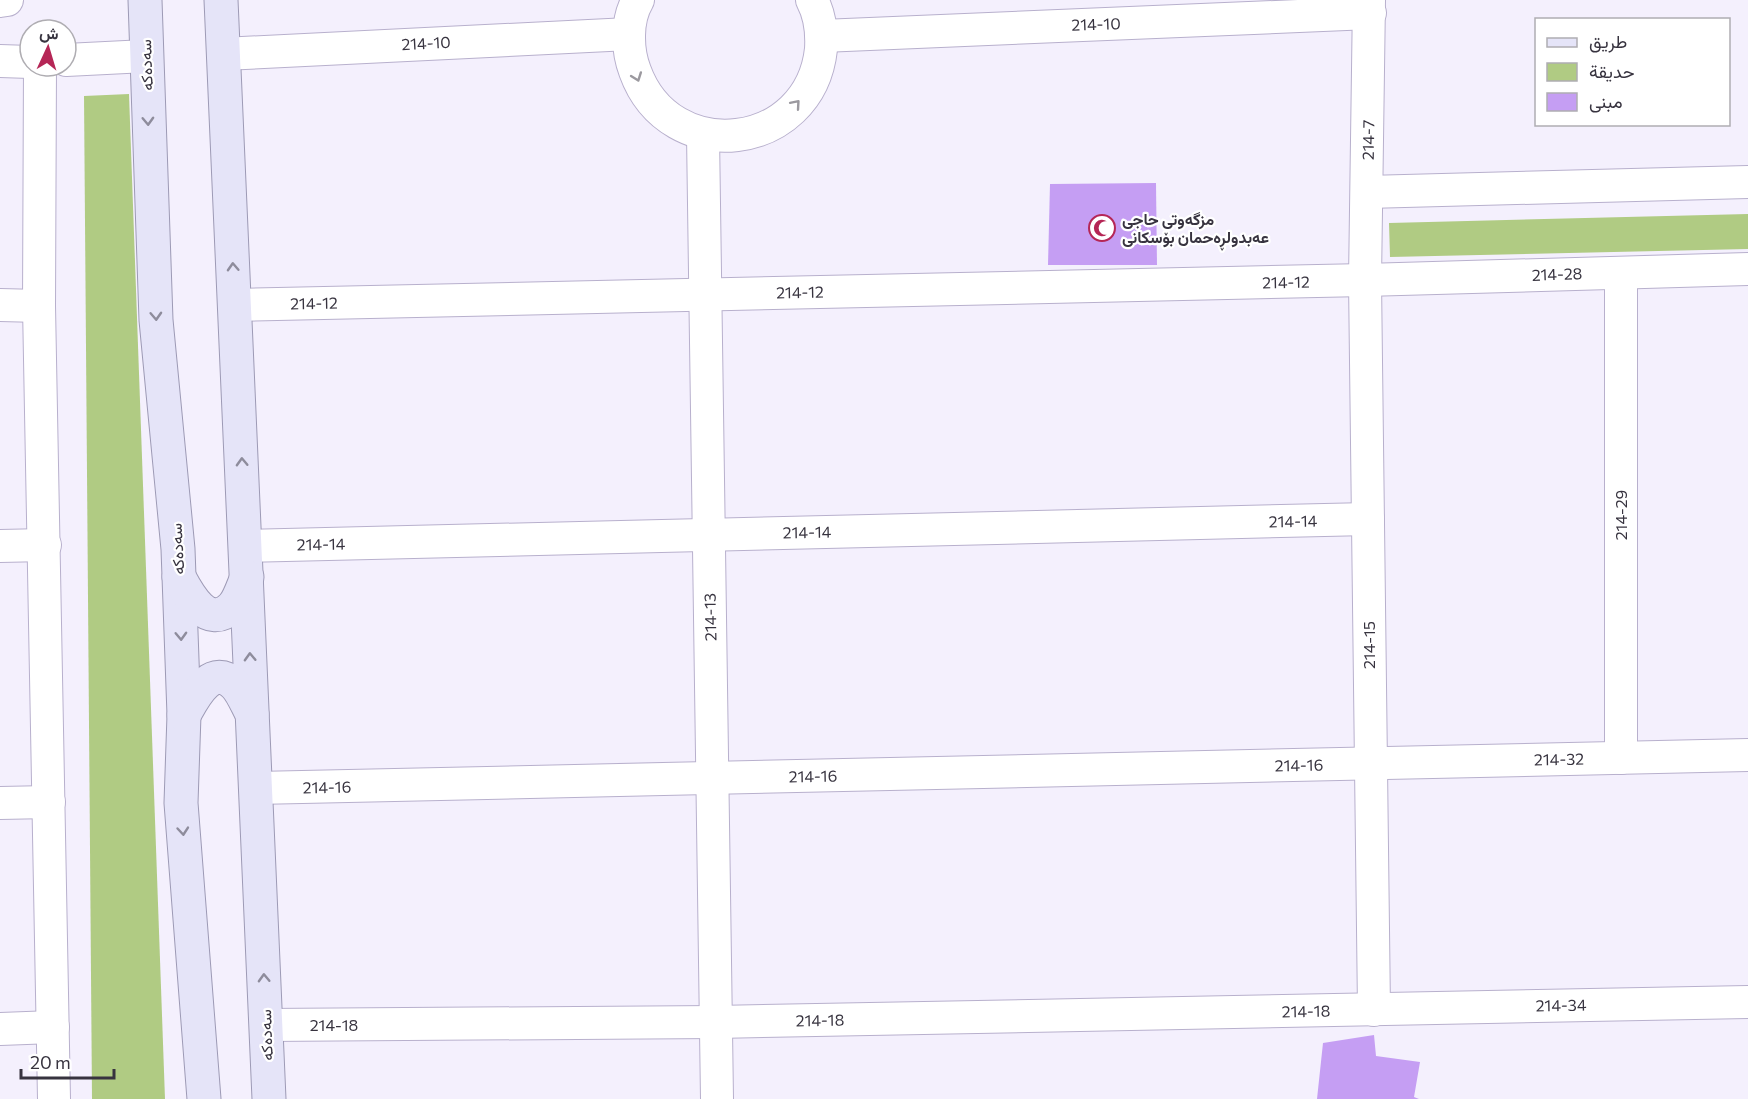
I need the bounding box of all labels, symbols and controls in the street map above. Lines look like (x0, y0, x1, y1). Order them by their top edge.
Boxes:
street label: 214-10 (1071, 13, 1121, 34)
north arrow (18, 18, 78, 78)
legend (1535, 18, 1730, 126)
text: ش (39, 22, 59, 44)
text: طريق (1589, 30, 1627, 53)
street label: 214-10 (401, 32, 451, 53)
street label: سەدەکە (135, 39, 156, 91)
text: حديقة (1589, 60, 1635, 82)
one-way arrow (629, 71, 642, 82)
text: مبنى (1589, 90, 1623, 113)
one-way arrow (789, 100, 800, 111)
one-way arrow (142, 117, 155, 126)
street label: 214-7 (1358, 120, 1377, 160)
place label: مزگەوتی حاجی عەبدولڕەحمان بۆسکانی (1122, 209, 1269, 251)
mosque icon: مزگەوتی حاجی عەبدولڕەحمان بۆسکانی (1087, 213, 1117, 243)
one-way arrow (227, 263, 240, 272)
street label: 214-28 (1531, 263, 1583, 284)
street label: 214-12 (1262, 272, 1310, 291)
street label: 214-12 (776, 282, 824, 301)
street label: 214-12 (290, 293, 338, 312)
one-way arrow (149, 312, 162, 321)
one-way arrow (235, 458, 248, 467)
street label: 214-29 (1611, 490, 1630, 540)
street label: 214-14 (1269, 511, 1318, 530)
street label: 214-14 (783, 522, 832, 541)
street label: سەدەکە (166, 523, 187, 575)
street label: 214-14 (297, 534, 346, 553)
street label: 214-13 (700, 593, 719, 641)
street label: 214-15 (1359, 621, 1378, 669)
one-way arrow (174, 632, 187, 641)
one-way arrow (244, 652, 256, 661)
street label: 214-32 (1534, 749, 1584, 768)
street label: 214-16 (1275, 755, 1323, 774)
street label: 214-16 (789, 766, 837, 785)
street label: 214-16 (303, 777, 351, 796)
one-way arrow (176, 826, 189, 836)
one-way arrow (258, 973, 270, 982)
street label: 214-34 (1535, 995, 1587, 1014)
street label: 214-18 (1282, 1001, 1330, 1020)
street label: سەدەکە (255, 1009, 276, 1061)
street label: 214-18 (796, 1010, 844, 1029)
street label: 214-18 (310, 1015, 358, 1034)
scale bar (21, 1042, 114, 1080)
text: 20 m (30, 1051, 71, 1073)

